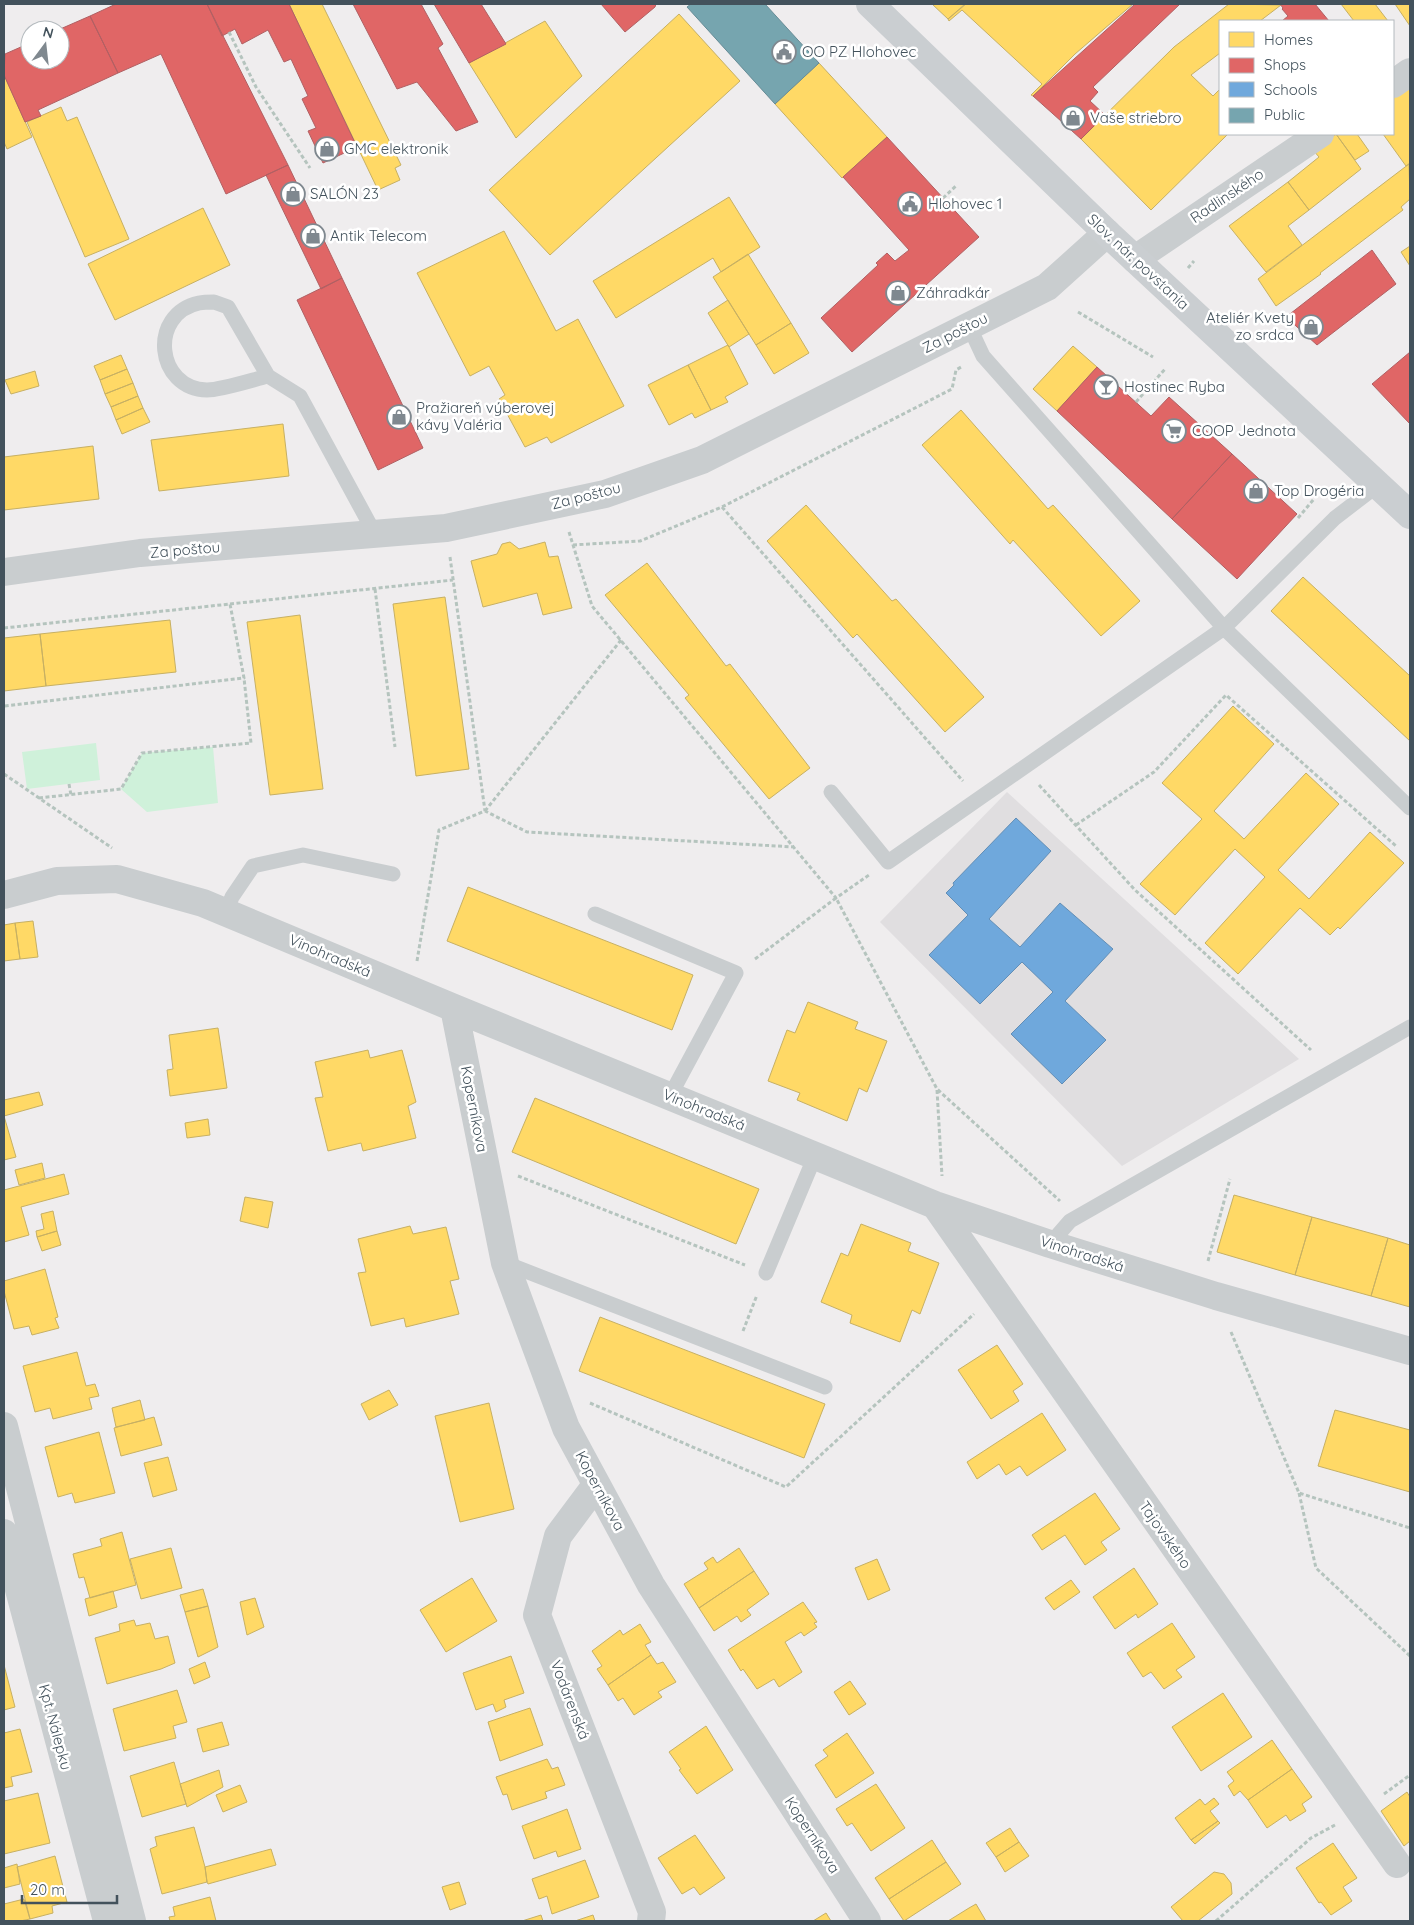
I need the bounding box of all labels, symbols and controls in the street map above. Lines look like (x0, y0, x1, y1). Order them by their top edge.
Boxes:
north arrow (20, 20, 70, 70)
legend (1219, 20, 1394, 135)
text: N (41, 22, 56, 42)
text: Homes (1264, 30, 1313, 49)
public building icon: OO PZ Hlohovec (771, 39, 797, 65)
place label: OO PZ Hlohovec (802, 42, 917, 61)
text: Shops (1264, 55, 1306, 74)
text: Schools (1264, 80, 1317, 99)
shop icon: Vaše striebro (1060, 105, 1086, 131)
text: Public (1264, 105, 1305, 124)
place label: Vaše striebro (1090, 108, 1182, 127)
shop icon: GMC elektronik (314, 136, 340, 162)
place label: GMC elektronik (344, 139, 449, 158)
street label: Radlinského (1186, 164, 1267, 227)
shop icon: SALÓN 23 (280, 181, 306, 207)
place label: SALÓN 23 (310, 184, 379, 203)
public building icon: Hlohovec 1 (897, 191, 923, 217)
place label: Hlohovec 1 (928, 194, 1002, 213)
street label: Slov. nár. povstania (1083, 210, 1193, 314)
shop icon: Antik Telecom (300, 223, 326, 249)
place label: Antik Telecom (330, 226, 427, 245)
shop icon: Záhradkár (885, 280, 911, 306)
place label: Záhradkár (916, 283, 990, 302)
street label: Za poštou (919, 308, 991, 357)
place label: Ateliér Kvety zo srdca (1206, 308, 1294, 344)
shop icon: Ateliér Kvety zo srdca (1298, 314, 1324, 340)
bar icon: Hostinec Ryba (1093, 374, 1119, 400)
place label: Hostinec Ryba (1124, 377, 1225, 396)
place label: Pražiareň výberovej kávy Valéria (416, 398, 555, 434)
shop icon: Pražiareň výberovej kávy Valéria (386, 404, 412, 430)
supermarket icon: COOP Jednota (1161, 418, 1187, 444)
place label: COOP Jednota (1192, 421, 1296, 440)
street label: Za poštou (549, 478, 622, 513)
shop icon: Top Drogéria (1243, 478, 1269, 504)
place label: Top Drogéria (1274, 481, 1364, 500)
street label: Za poštou (149, 537, 221, 562)
street label: Vinohradská (286, 930, 374, 981)
street label: Koperníkova (457, 1064, 492, 1154)
street label: Vinohradská (660, 1084, 748, 1135)
street label: Vinohradská (1038, 1231, 1127, 1276)
street label: Koperníkova (571, 1448, 629, 1534)
street label: Tajovského (1135, 1497, 1196, 1572)
street label: Vodárenská (547, 1657, 594, 1742)
street label: Kpt. Nálepku (35, 1682, 76, 1772)
street label: Koperníkova (781, 1793, 844, 1877)
scale bar (22, 1872, 118, 1904)
text: 20 m (30, 1880, 65, 1899)

